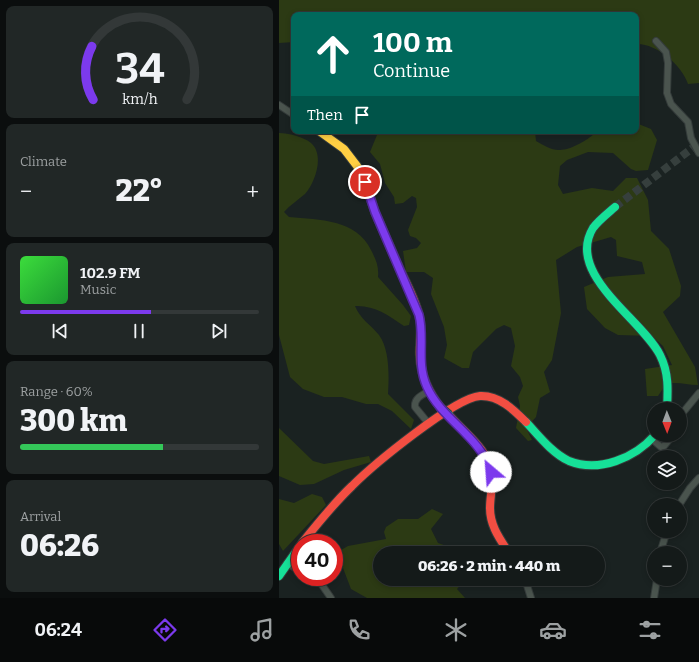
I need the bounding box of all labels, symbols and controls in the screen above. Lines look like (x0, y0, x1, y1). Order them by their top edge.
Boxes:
text: 100 m (373, 26, 452, 59)
icon: ahead (307, 28, 359, 80)
text: 34 (115, 44, 164, 94)
text: Continue (373, 60, 450, 82)
text: km/h (122, 91, 157, 108)
icon: arrive (351, 104, 373, 126)
text: Then (307, 106, 343, 124)
text: Climate (20, 154, 67, 169)
pin (348, 165, 382, 199)
icon: arrive (354, 171, 376, 193)
text: 22° (116, 173, 163, 209)
text: − (20, 178, 32, 205)
text: + (246, 178, 259, 205)
text: 102.9 FM (80, 264, 140, 282)
text: Music (80, 282, 116, 297)
icon: previous (49, 320, 71, 342)
icon: pause (128, 320, 150, 342)
icon: next (208, 320, 230, 342)
text: Range · 60% (20, 384, 93, 399)
north arrow (647, 402, 687, 442)
map controls (647, 402, 687, 586)
text: 300 km (20, 403, 127, 439)
button: layers (647, 450, 687, 490)
position arrow (470, 451, 512, 493)
button: + (647, 498, 687, 538)
text: Arrival (20, 509, 61, 524)
text: 06:26 (20, 528, 99, 564)
speed limit sign: 40 (291, 534, 343, 586)
button: − (647, 546, 687, 586)
text: 06:26 · 2 min · 440 m (418, 557, 560, 575)
icon: directions (151, 616, 179, 644)
icon: music (248, 616, 276, 644)
icon: phone (345, 616, 373, 644)
icon: climate (442, 616, 470, 644)
icon: car (539, 616, 567, 644)
icon: filters (636, 616, 664, 644)
text: 06:24 (35, 619, 82, 641)

